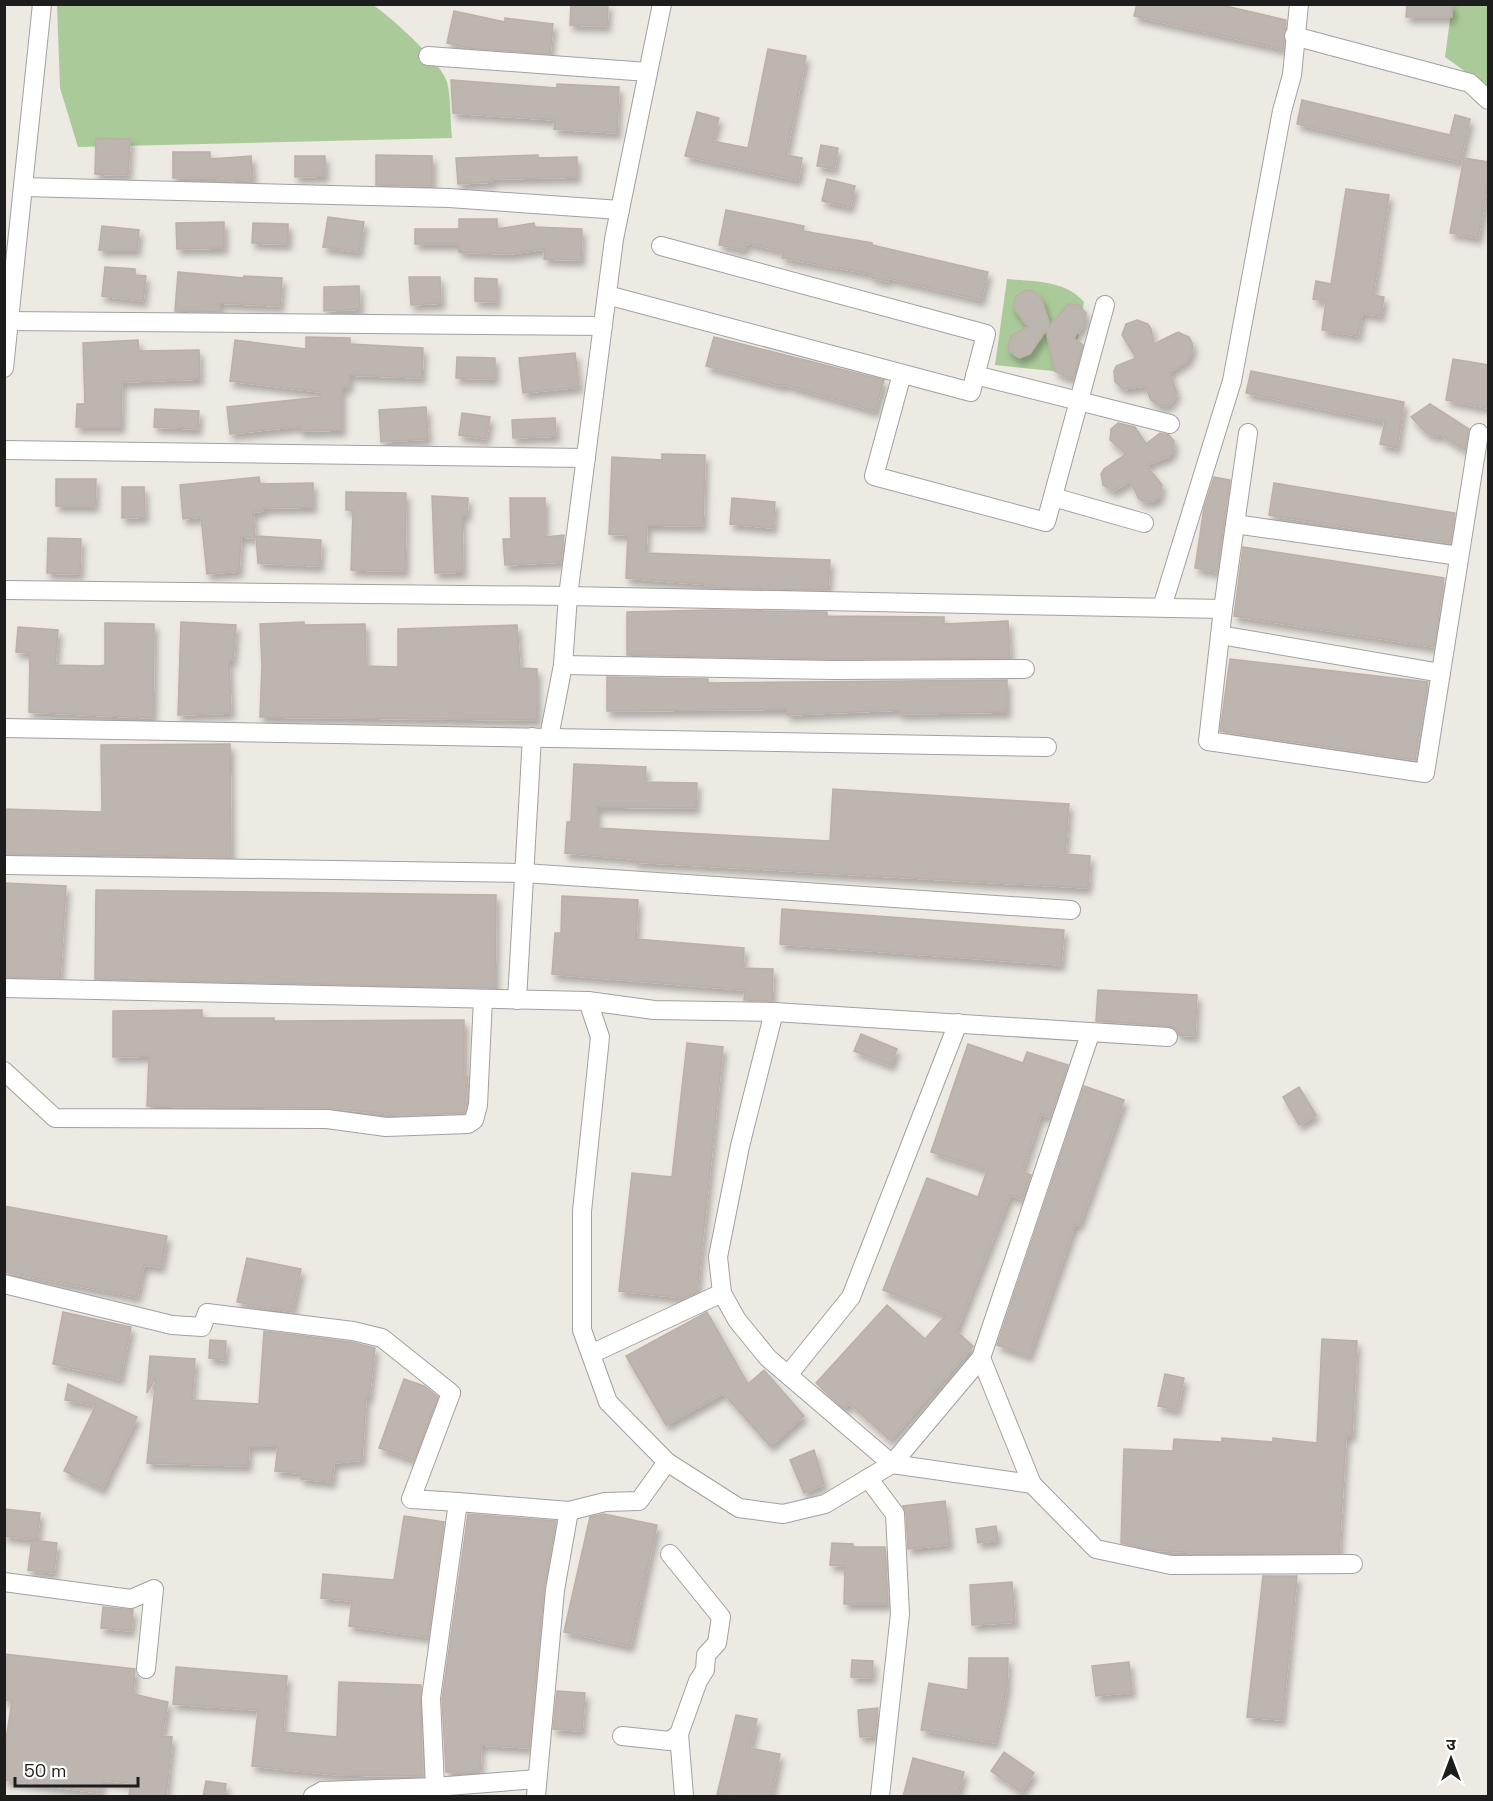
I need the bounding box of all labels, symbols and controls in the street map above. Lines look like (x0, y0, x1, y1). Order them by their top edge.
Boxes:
north arrow (1421, 1729, 1481, 1789)
text: उ (1446, 1734, 1456, 1755)
scale bar (15, 1750, 138, 1788)
text: 50 m (24, 1759, 66, 1782)

